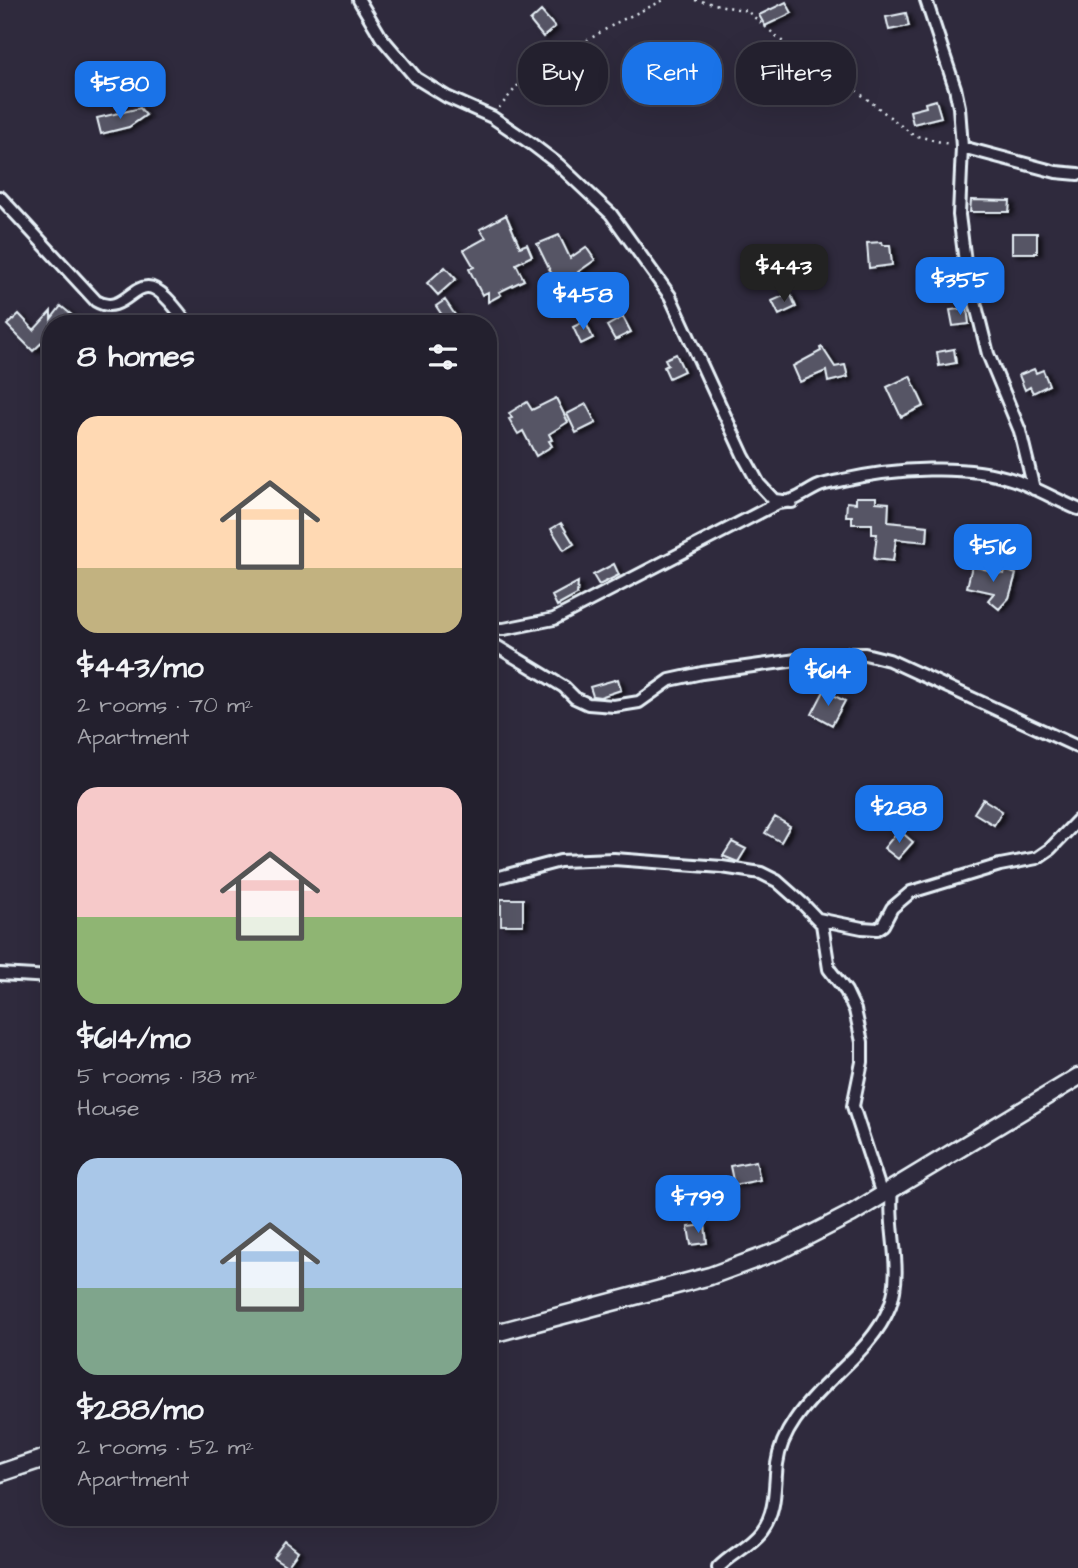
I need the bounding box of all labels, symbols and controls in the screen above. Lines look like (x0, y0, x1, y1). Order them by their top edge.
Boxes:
chip: Buy (518, 42, 608, 105)
chip: Rent (622, 42, 722, 105)
chip: Filters (736, 42, 856, 105)
pin: $580 (79, 61, 161, 121)
text: $580 (91, 68, 149, 100)
pin: $443 (743, 244, 825, 304)
text: $443 (756, 251, 812, 283)
pin: $355 (919, 258, 1001, 317)
text: $355 (931, 264, 989, 296)
pin: $458 (542, 272, 624, 332)
text: $458 (553, 279, 613, 311)
text: 8 homes (77, 336, 195, 378)
icon: filters (424, 338, 462, 376)
icon: home (207, 462, 333, 588)
pin: $516 (952, 524, 1034, 584)
text: $516 (970, 531, 1016, 563)
text: $443/mo (77, 647, 204, 689)
pin: $614 (787, 648, 869, 708)
text: $614 (805, 655, 851, 687)
text: 2 rooms · 70 m² (77, 689, 253, 721)
text: Apartment (77, 721, 189, 753)
pin: $288 (858, 786, 940, 845)
text: $288 (871, 792, 927, 824)
icon: home (207, 833, 333, 959)
text: $614/mo (77, 1018, 191, 1060)
text: 5 rooms · 138 m² (77, 1060, 257, 1092)
text: House (77, 1092, 140, 1124)
pin: $799 (657, 1176, 739, 1235)
text: $799 (671, 1182, 725, 1214)
icon: home (207, 1204, 333, 1330)
text: $288/mo (77, 1389, 204, 1431)
text: 2 rooms · 52 m² (77, 1431, 254, 1463)
text: Apartment (77, 1463, 189, 1495)

